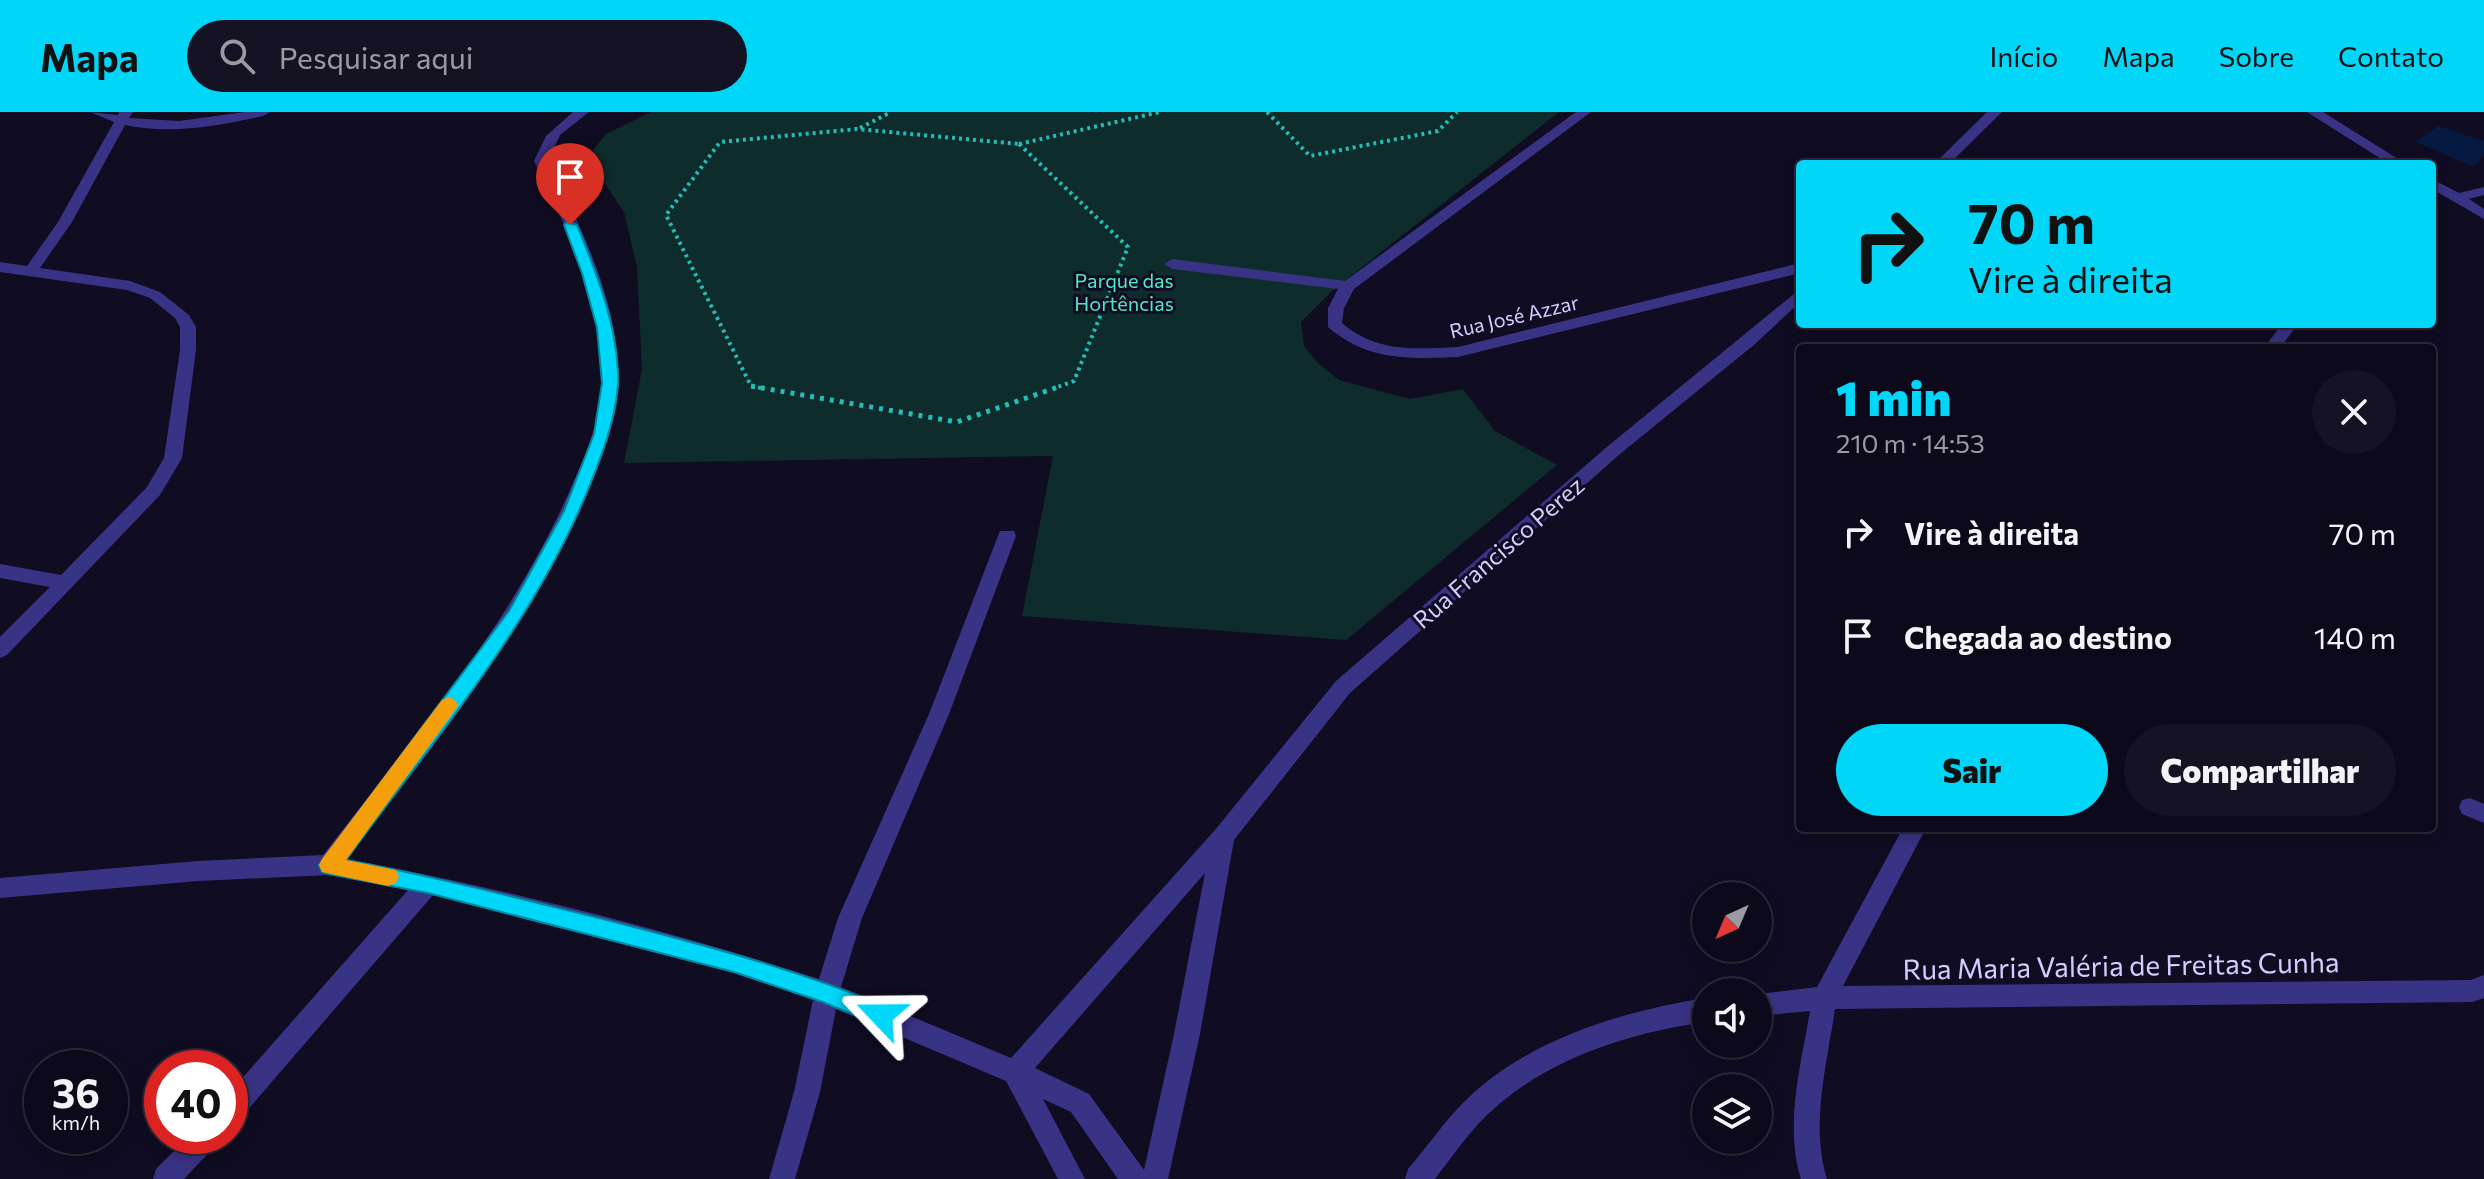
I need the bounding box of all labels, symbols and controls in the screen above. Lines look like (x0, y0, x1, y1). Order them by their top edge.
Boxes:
search box (187, 20, 747, 92)
text: Mapa (40, 33, 139, 80)
icon: search (215, 34, 259, 78)
text: Pesquisar aqui (279, 38, 473, 75)
text: Início (1989, 39, 2058, 73)
text: Mapa (2102, 39, 2175, 73)
text: Sobre (2219, 39, 2294, 73)
text: Contato (2338, 39, 2444, 73)
pin (536, 143, 604, 225)
icon: arrive (548, 155, 592, 199)
text: 70 m (1968, 187, 2095, 256)
icon: right (1836, 192, 1940, 296)
text: Vire à direita (1968, 256, 2173, 300)
park label: Parque das Hortências (1074, 268, 1174, 315)
street label: Rua José Azzar (1447, 289, 1581, 343)
text: 1 min (1836, 367, 1951, 426)
button: close (2312, 370, 2396, 454)
text: 210 m · 14:53 (1836, 427, 1985, 458)
street label: Rua Francisco Perez (1407, 470, 1589, 634)
icon: right (1836, 510, 1880, 554)
text: Vire à direita (1904, 514, 2079, 551)
text: 70 m (2329, 514, 2396, 551)
icon: arrive (1836, 614, 1880, 658)
text: Chegada ao destino (1904, 618, 2172, 655)
text: 140 m (2314, 618, 2396, 655)
button: Sair (1836, 724, 2108, 816)
button: Compartilhar (2124, 724, 2396, 816)
north arrow (1692, 882, 1772, 962)
map controls (1692, 882, 1772, 1154)
street label: Rua Maria Valéria de Freitas Cunha (1902, 944, 2340, 986)
position arrow (839, 973, 923, 1057)
button: sound (1692, 978, 1772, 1058)
speed limit sign: 40 (144, 1050, 248, 1154)
text: 36 (52, 1067, 100, 1116)
button: layers (1692, 1074, 1772, 1154)
text: km/h (52, 1110, 100, 1134)

